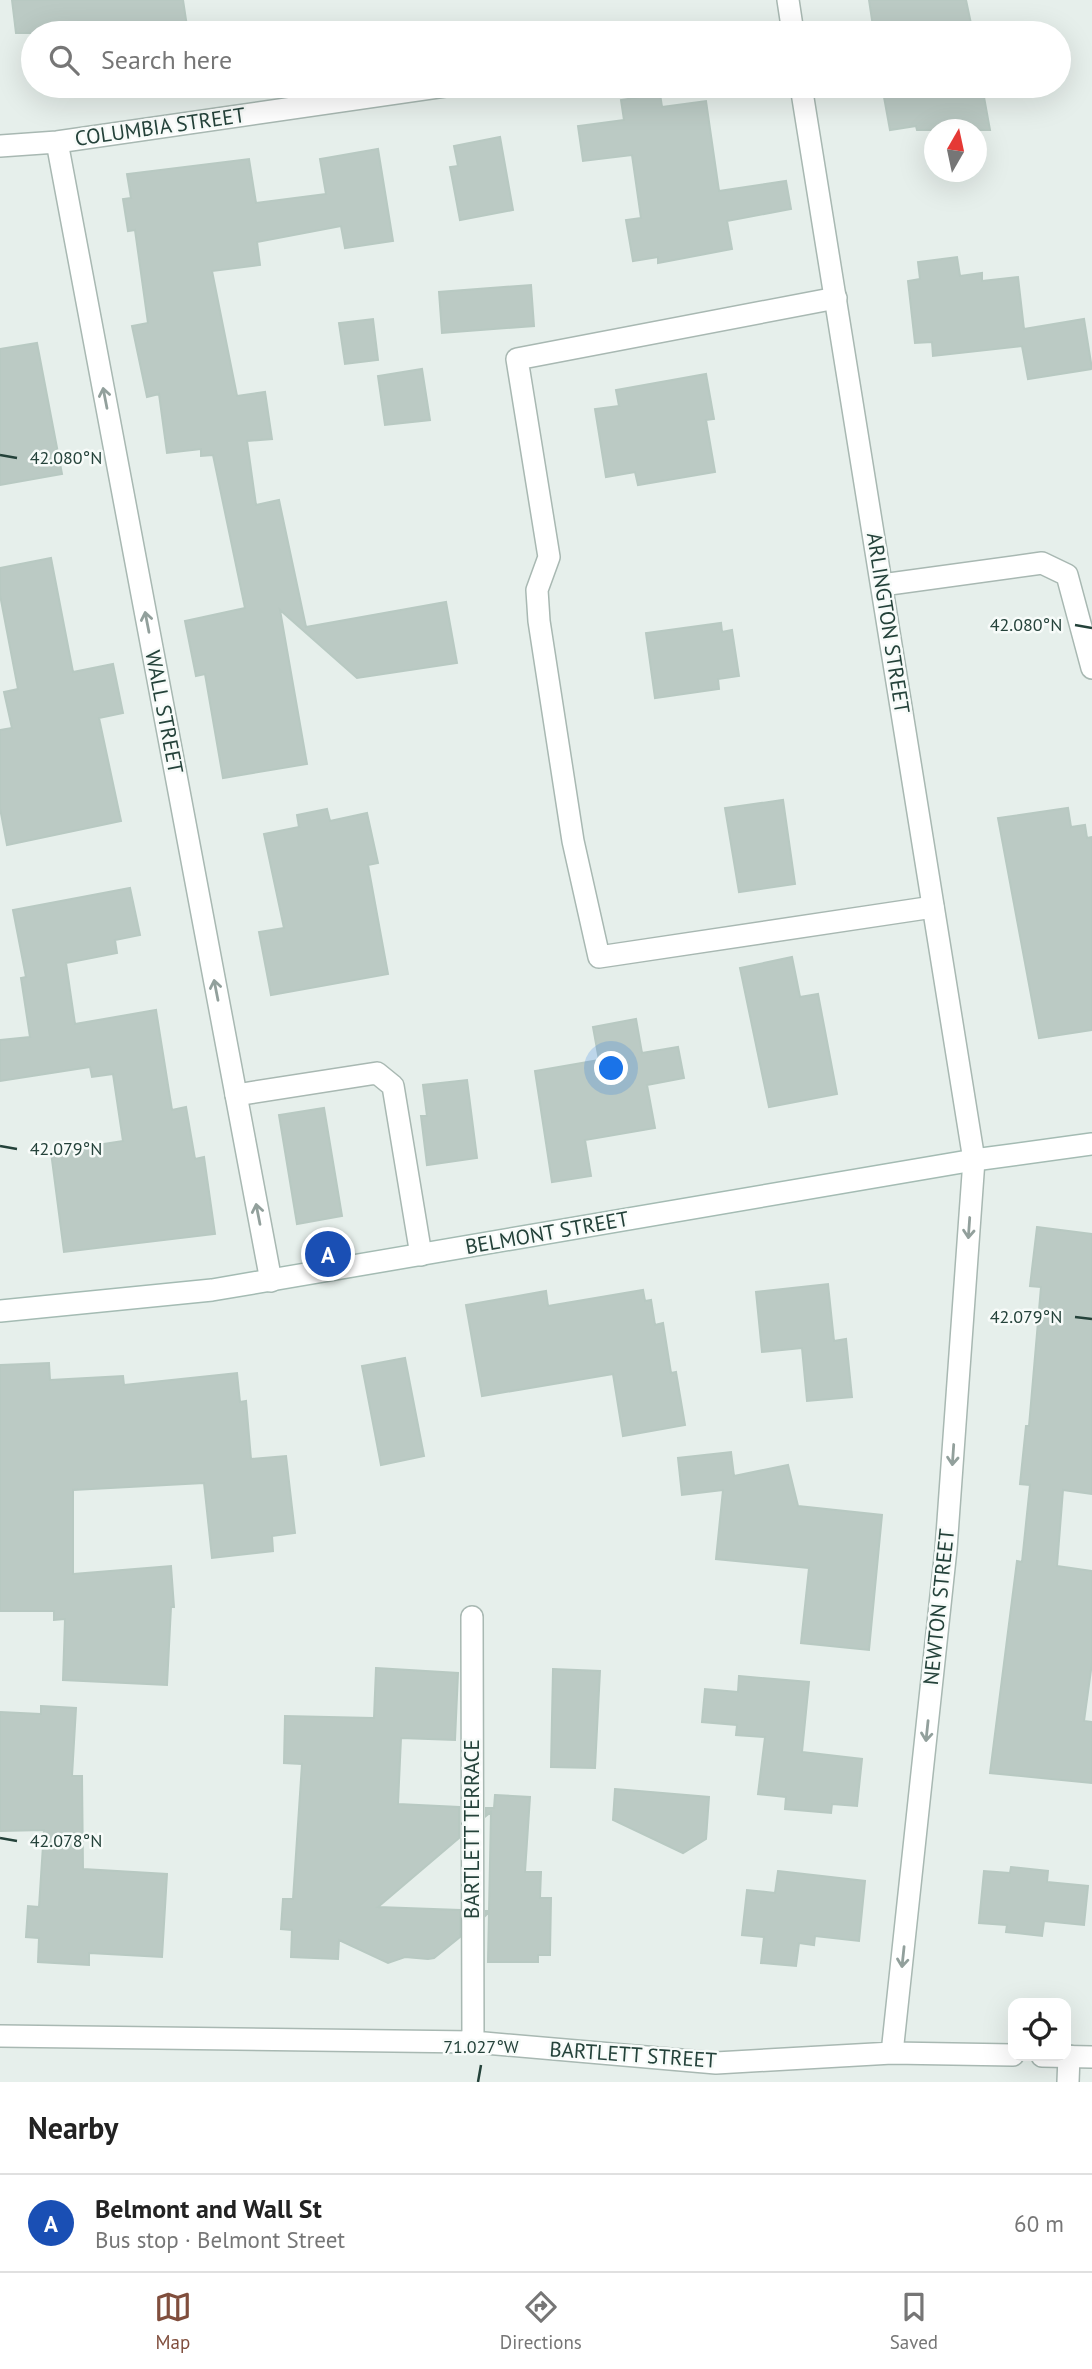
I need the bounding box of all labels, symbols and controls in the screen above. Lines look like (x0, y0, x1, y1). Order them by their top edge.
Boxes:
search box (21, 21, 1071, 98)
icon: search (45, 41, 83, 79)
text: Search here (101, 43, 232, 76)
street label: COLUMBIA STREET (73, 101, 247, 152)
north arrow (924, 119, 987, 182)
one-way arrow (98, 387, 111, 410)
text: 42.080°N (30, 446, 102, 469)
street label: ARLINGTON STREET (861, 530, 916, 716)
one-way arrow (140, 611, 153, 634)
text: 42.080°N (990, 613, 1062, 636)
street label: WALL STREET (139, 648, 190, 776)
one-way arrow (209, 979, 222, 1002)
your location (594, 1051, 628, 1085)
text: 42.079°N (30, 1137, 102, 1160)
one-way arrow (251, 1203, 264, 1225)
street label: BELMONT STREET (463, 1205, 631, 1260)
one-way arrow (962, 1217, 975, 1239)
pin: A (305, 1228, 351, 1280)
text: 42.079°N (990, 1305, 1062, 1328)
one-way arrow (946, 1444, 959, 1466)
street label: NEWTON STREET (917, 1527, 960, 1686)
one-way arrow (920, 1719, 933, 1741)
street label: BARTLETT TERRACE (458, 1739, 485, 1919)
text: 42.078°N (30, 1829, 102, 1852)
one-way arrow (896, 1945, 909, 1968)
map controls (1008, 1998, 1071, 2061)
button: locate (1008, 1998, 1071, 2061)
text: 71.027°W (443, 2035, 519, 2058)
street label: BARTLETT STREET (549, 2035, 718, 2074)
text: Nearby (28, 2108, 118, 2147)
text: Belmont and Wall St (95, 2192, 322, 2225)
text: A (44, 2209, 58, 2238)
text: 60 m (1014, 2209, 1064, 2238)
text: Bus stop · Belmont Street (95, 2225, 345, 2254)
tab: Map (154, 2288, 192, 2354)
tab: Directions (500, 2288, 582, 2354)
tab: Saved (890, 2288, 938, 2354)

